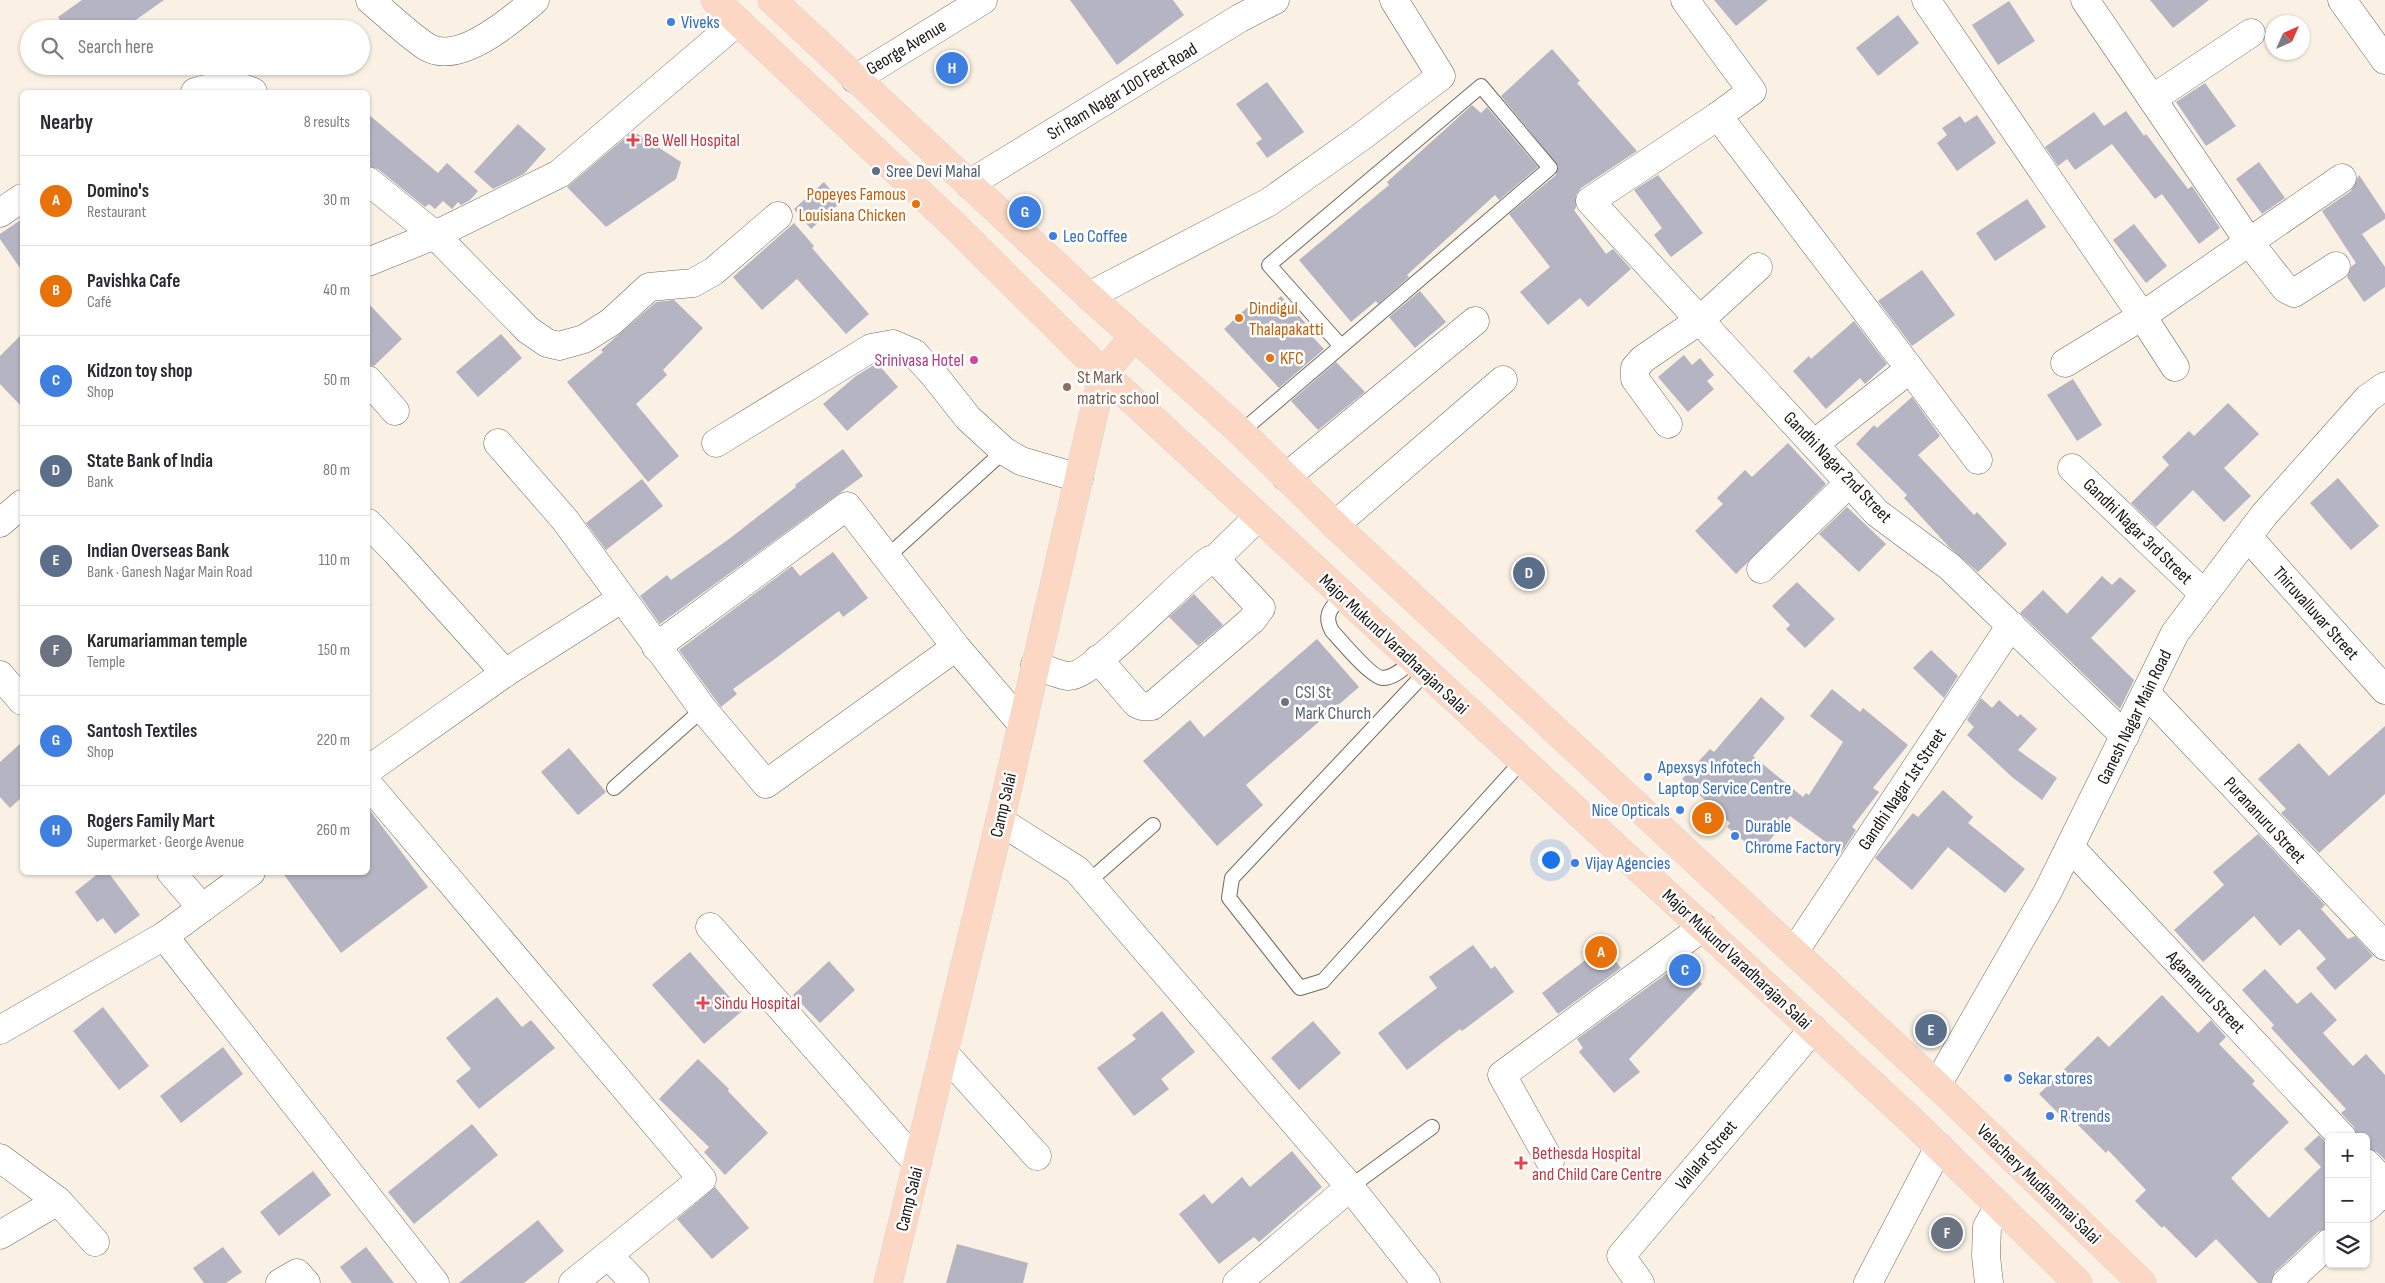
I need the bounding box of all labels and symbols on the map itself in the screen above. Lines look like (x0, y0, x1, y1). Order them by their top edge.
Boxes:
place label: Viveks (681, 12, 720, 33)
street label: George Avenue (862, 15, 950, 80)
north arrow (2265, 15, 2310, 60)
marker: Viveks (665, 16, 677, 28)
street label: Sri Ram Nagar 100 Feet Road (1044, 38, 1201, 144)
pin: H (936, 49, 968, 87)
place label: Be Well Hospital (644, 130, 740, 151)
marker: Be Well Hospital (626, 133, 640, 147)
place label: Sree Devi Mahal (886, 161, 981, 182)
marker: Sree Devi Mahal (870, 165, 882, 177)
place label: Popeyes Famous Louisiana Chicken (798, 184, 906, 226)
pin: G (1009, 193, 1041, 231)
marker: Popeyes Famous Louisiana Chicken (910, 198, 922, 210)
place label: Leo Coffee (1063, 226, 1127, 247)
marker: Leo Coffee (1047, 230, 1059, 242)
place label: Dindigul Thalapakatti (1249, 298, 1324, 340)
marker: Dindigul Thalapakatti (1233, 312, 1245, 324)
place label: KFC (1280, 348, 1304, 369)
place label: Srinivasa Hotel (874, 350, 964, 371)
marker: KFC (1264, 352, 1276, 364)
marker: Srinivasa Hotel (968, 354, 980, 366)
place label: St Mark matric school (1077, 367, 1159, 409)
marker: St Mark matric school (1061, 381, 1073, 393)
street label: Gandhi Nagar 2nd Street (1779, 407, 1896, 528)
street label: Gandhi Nagar 3rd Street (2079, 474, 2197, 589)
pin: D (1513, 554, 1545, 592)
street label: Thiruvalluvar Street (2268, 562, 2363, 665)
street label: Major Mukund Varadharajan Salai (1315, 570, 1473, 719)
street label: Ganesh Nagar Main Road (2093, 646, 2176, 788)
place label: CSI St Mark Church (1295, 682, 1371, 724)
marker: CSI St Mark Church (1279, 696, 1291, 708)
street label: Gandhi Nagar 1st Street (1854, 724, 1951, 854)
place label: Apexsys Infotech Laptop Service Centre (1657, 757, 1791, 799)
street label: Camp Salai (986, 771, 1021, 839)
marker: Apexsys Infotech Laptop Service Centre (1642, 771, 1654, 783)
street label: Purananuru Street (2219, 773, 2310, 868)
pin: B (1692, 799, 1724, 837)
place label: Nice Opticals (1591, 800, 1670, 821)
marker: Nice Opticals (1674, 804, 1686, 816)
place label: Durable Chrome Factory (1745, 816, 1841, 858)
marker: Durable Chrome Factory (1729, 830, 1741, 842)
your location (1538, 847, 1564, 873)
place label: Vijay Agencies (1585, 853, 1671, 874)
marker: Vijay Agencies (1569, 857, 1581, 869)
street label: Major Mukund Varadharajan Salai (1658, 885, 1816, 1034)
pin: A (1585, 933, 1617, 971)
street label: Agananuru Street (2161, 946, 2250, 1038)
pin: C (1669, 951, 1701, 989)
place label: Sindu Hospital (714, 993, 800, 1014)
marker: Sindu Hospital (696, 996, 710, 1010)
pin: E (1915, 1011, 1947, 1049)
place label: Sekar stores (2018, 1068, 2093, 1089)
marker: Sekar stores (2002, 1072, 2014, 1084)
place label: R trends (2060, 1106, 2110, 1127)
marker: R trends (2044, 1110, 2056, 1122)
street label: Vallalar Street (1671, 1116, 1742, 1194)
street label: Velachery Mudhanmai Salai (1973, 1120, 2105, 1249)
place label: Bethesda Hospital and Child Care Centre (1532, 1143, 1662, 1185)
marker: Bethesda Hospital and Child Care Centre (1514, 1156, 1528, 1170)
street label: Camp Salai (891, 1165, 928, 1233)
pin: F (1931, 1214, 1963, 1252)

